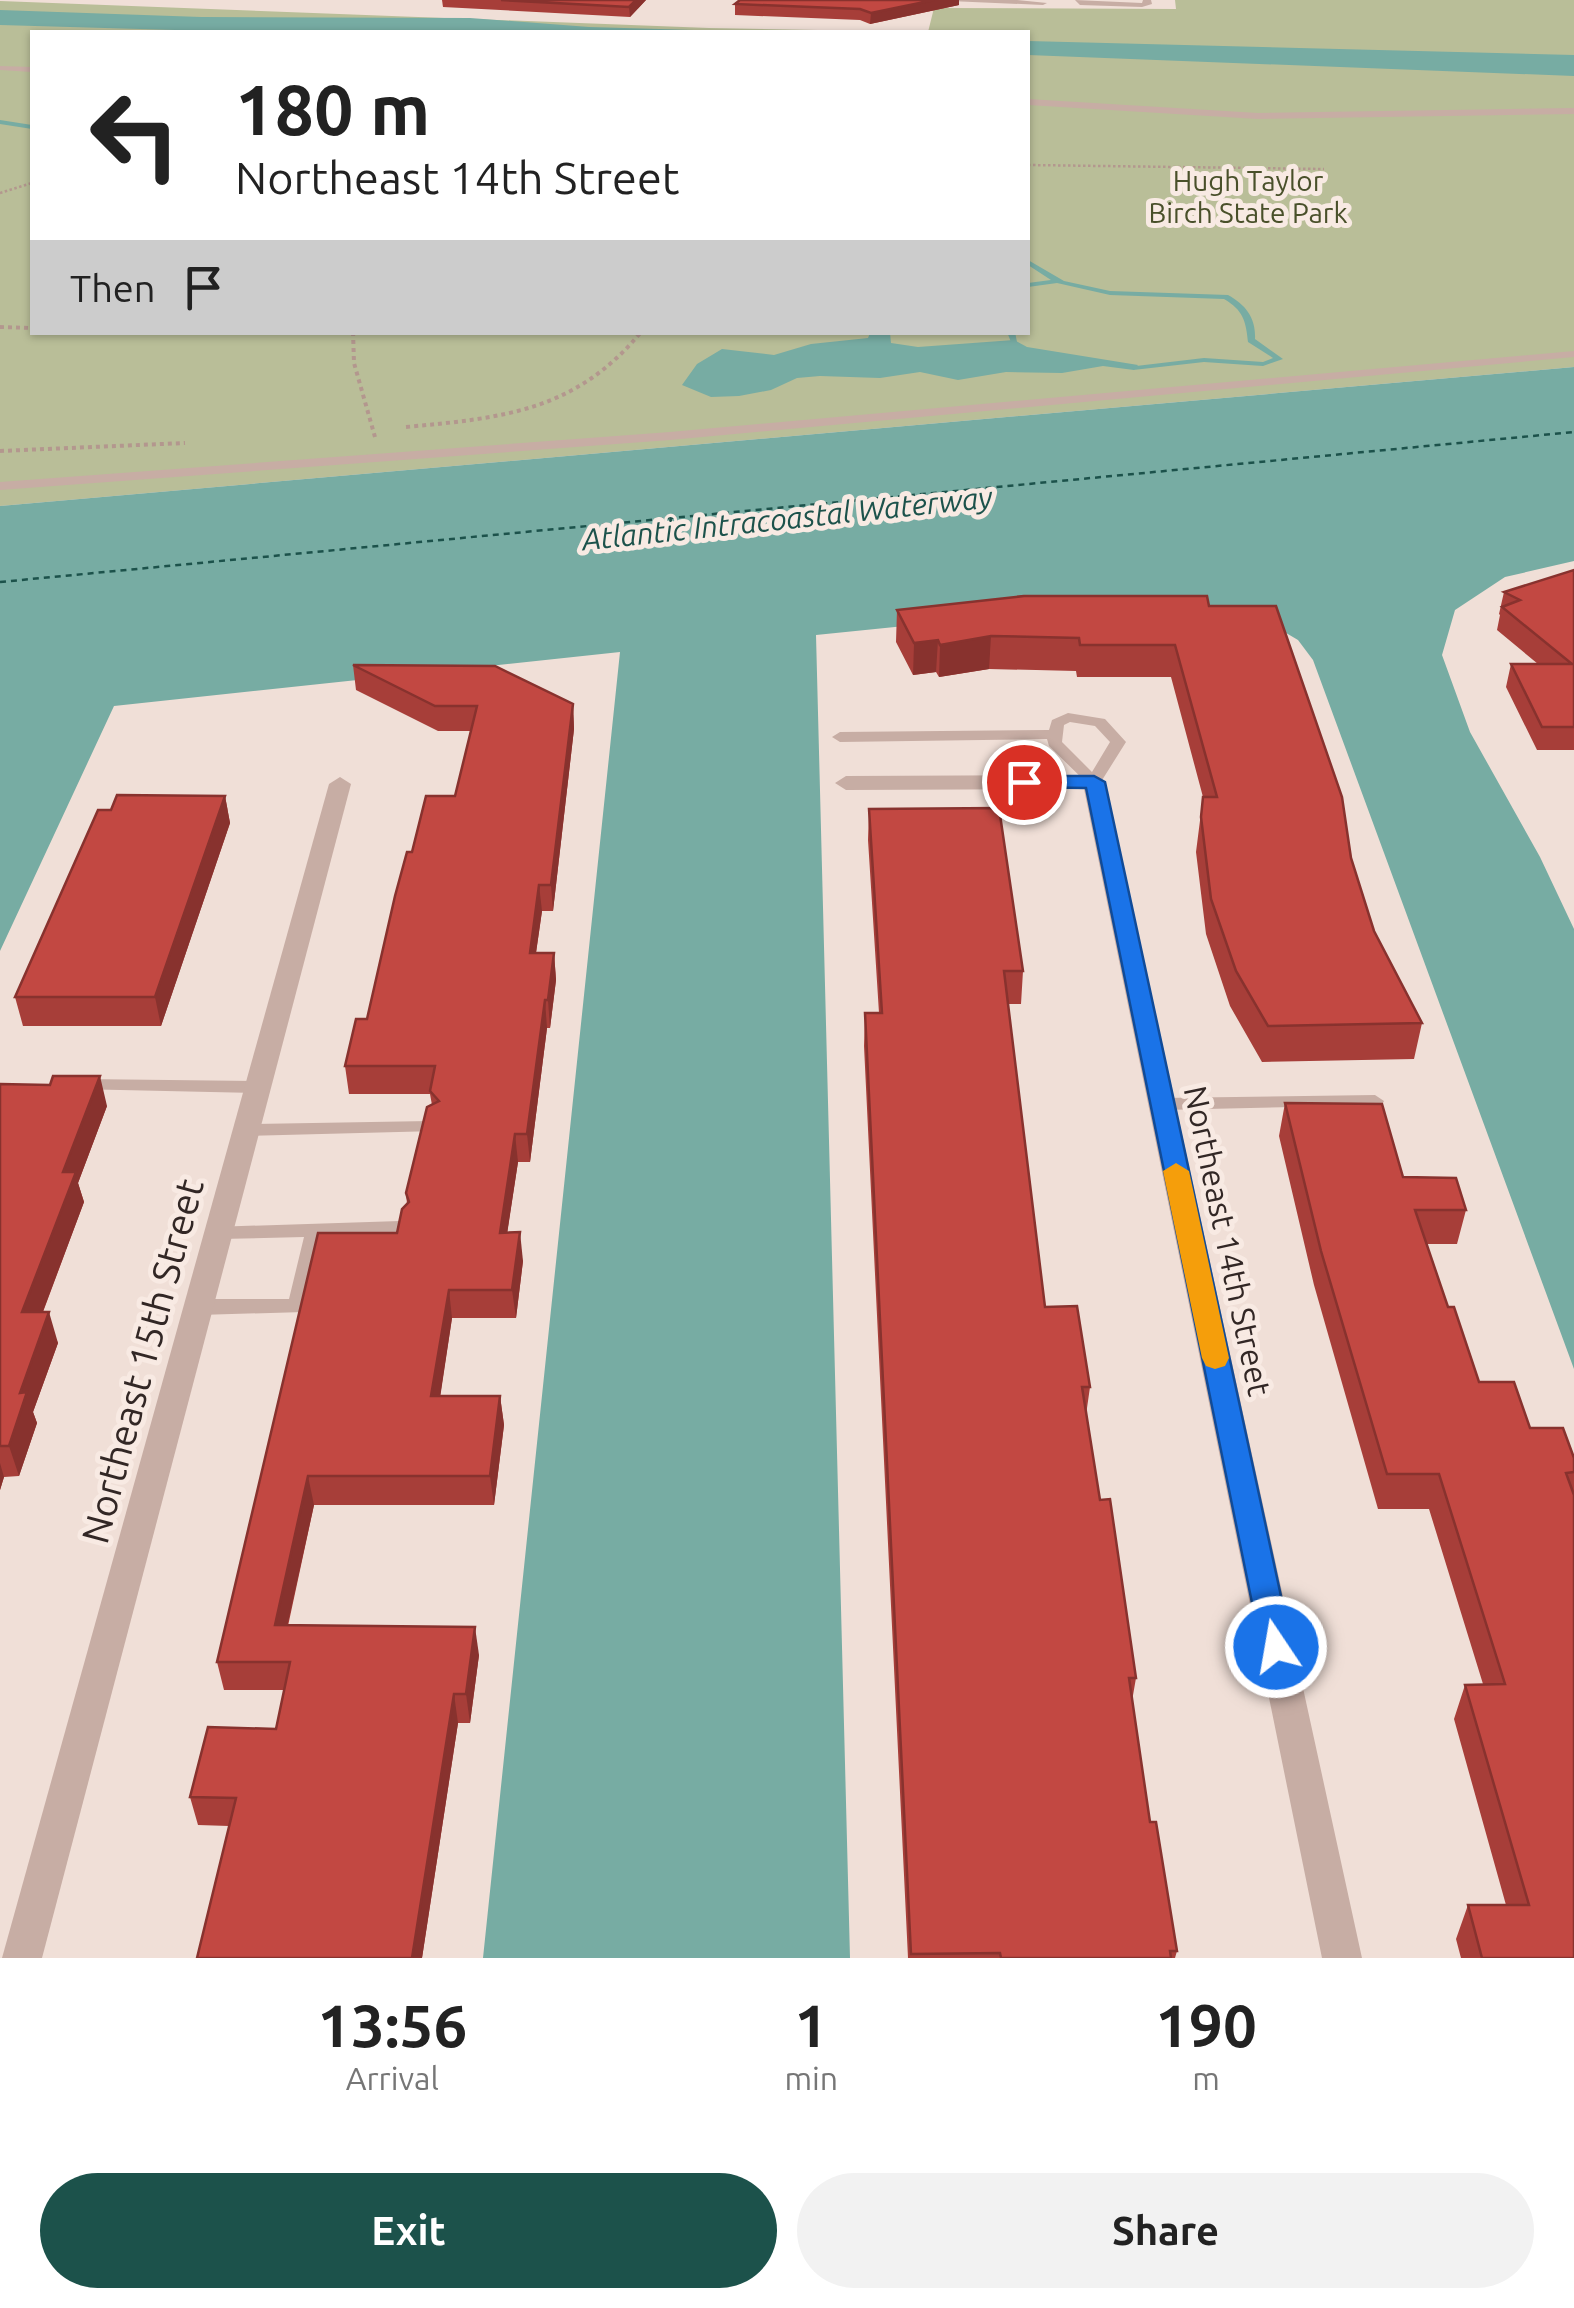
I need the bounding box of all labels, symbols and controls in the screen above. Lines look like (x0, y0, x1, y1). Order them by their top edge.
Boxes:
icon: left (70, 70, 200, 200)
text: 180 m (235, 70, 430, 148)
text: Northeast 14th Street (235, 152, 679, 203)
park label: Hugh Taylor Birch State Park (1148, 165, 1348, 228)
icon: arrive (176, 260, 231, 315)
text: Then (70, 267, 156, 309)
water label: Atlantic Intracoastal Waterway (578, 479, 995, 557)
pin (982, 740, 1067, 825)
icon: arrive (997, 755, 1052, 810)
street label: Northeast 14th Street (1178, 1082, 1279, 1400)
street label: Northeast 15th Street (73, 1174, 211, 1547)
position arrow (1224, 1595, 1328, 1699)
text: 13:56 (317, 1991, 467, 2058)
text: 1 (794, 1991, 828, 2058)
text: 190 (1155, 1991, 1257, 2058)
text: Arrival (346, 2060, 439, 2096)
text: min (784, 2060, 838, 2096)
text: m (1192, 2060, 1220, 2096)
button: Exit (40, 2173, 777, 2288)
button: Share (797, 2173, 1534, 2288)

